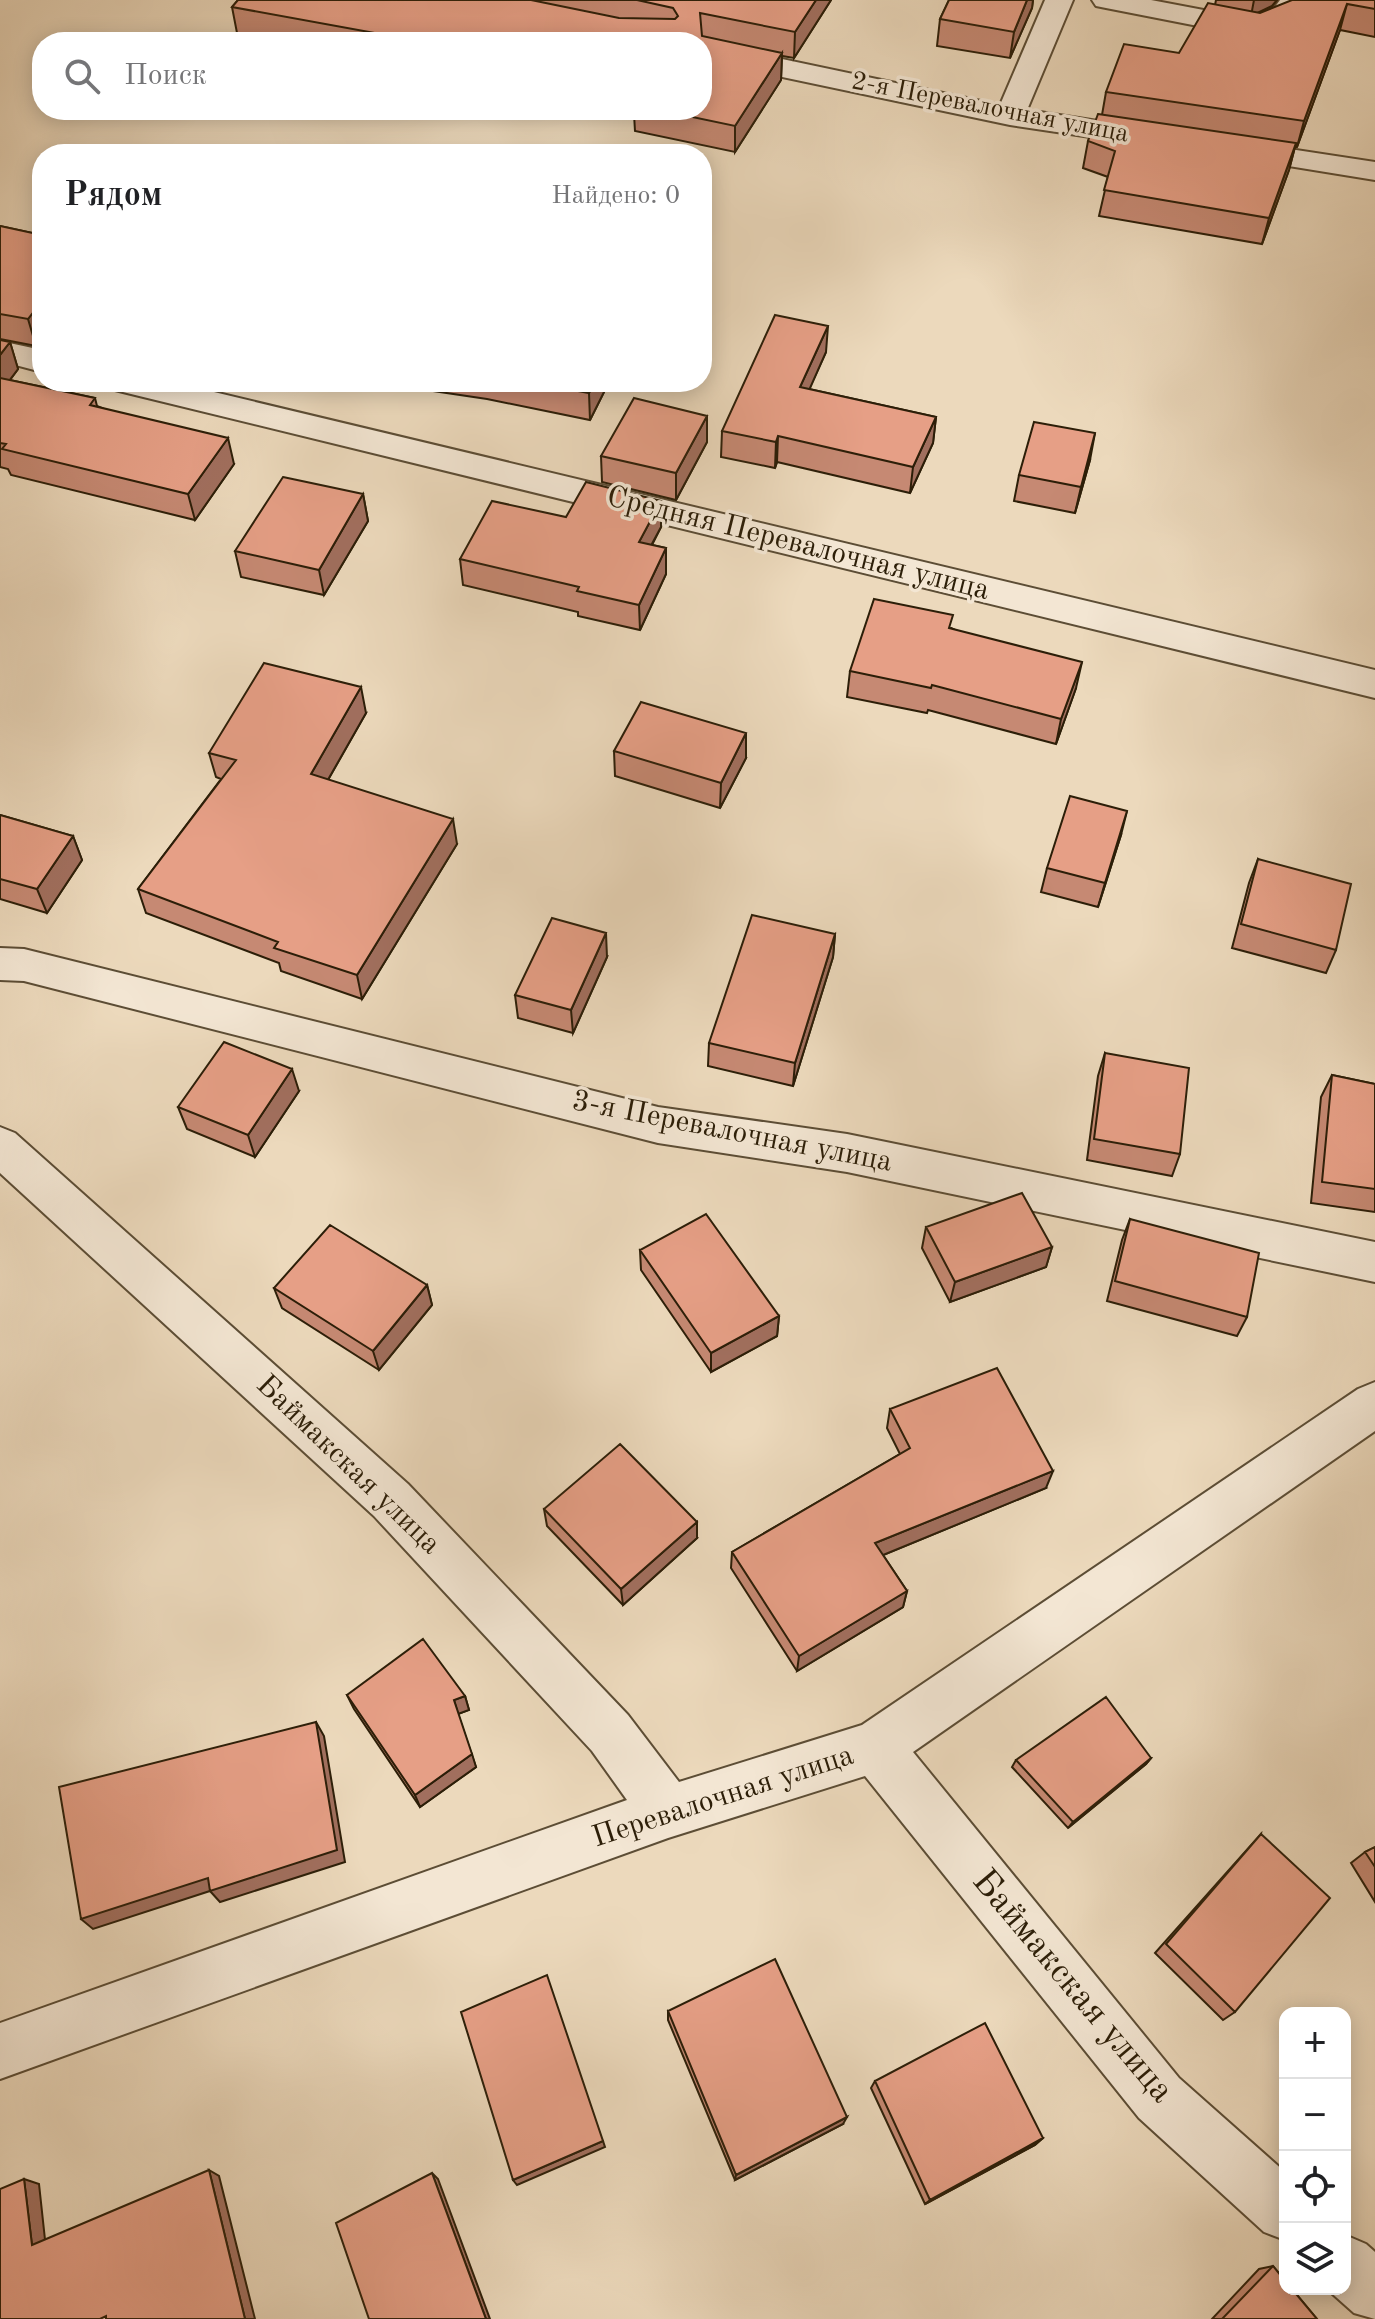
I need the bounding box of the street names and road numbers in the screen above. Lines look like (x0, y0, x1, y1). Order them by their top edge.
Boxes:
street label: 2-я Перевалочная улица (849, 68, 1131, 148)
street label: Средняя Перевалочная улица (604, 482, 993, 606)
street label: 3-я Перевалочная улица (569, 1086, 895, 1178)
street label: Баймакская улица (250, 1370, 446, 1560)
street label: Перевалочная улица (589, 1740, 858, 1853)
street label: Баймакская улица (964, 1864, 1180, 2110)

